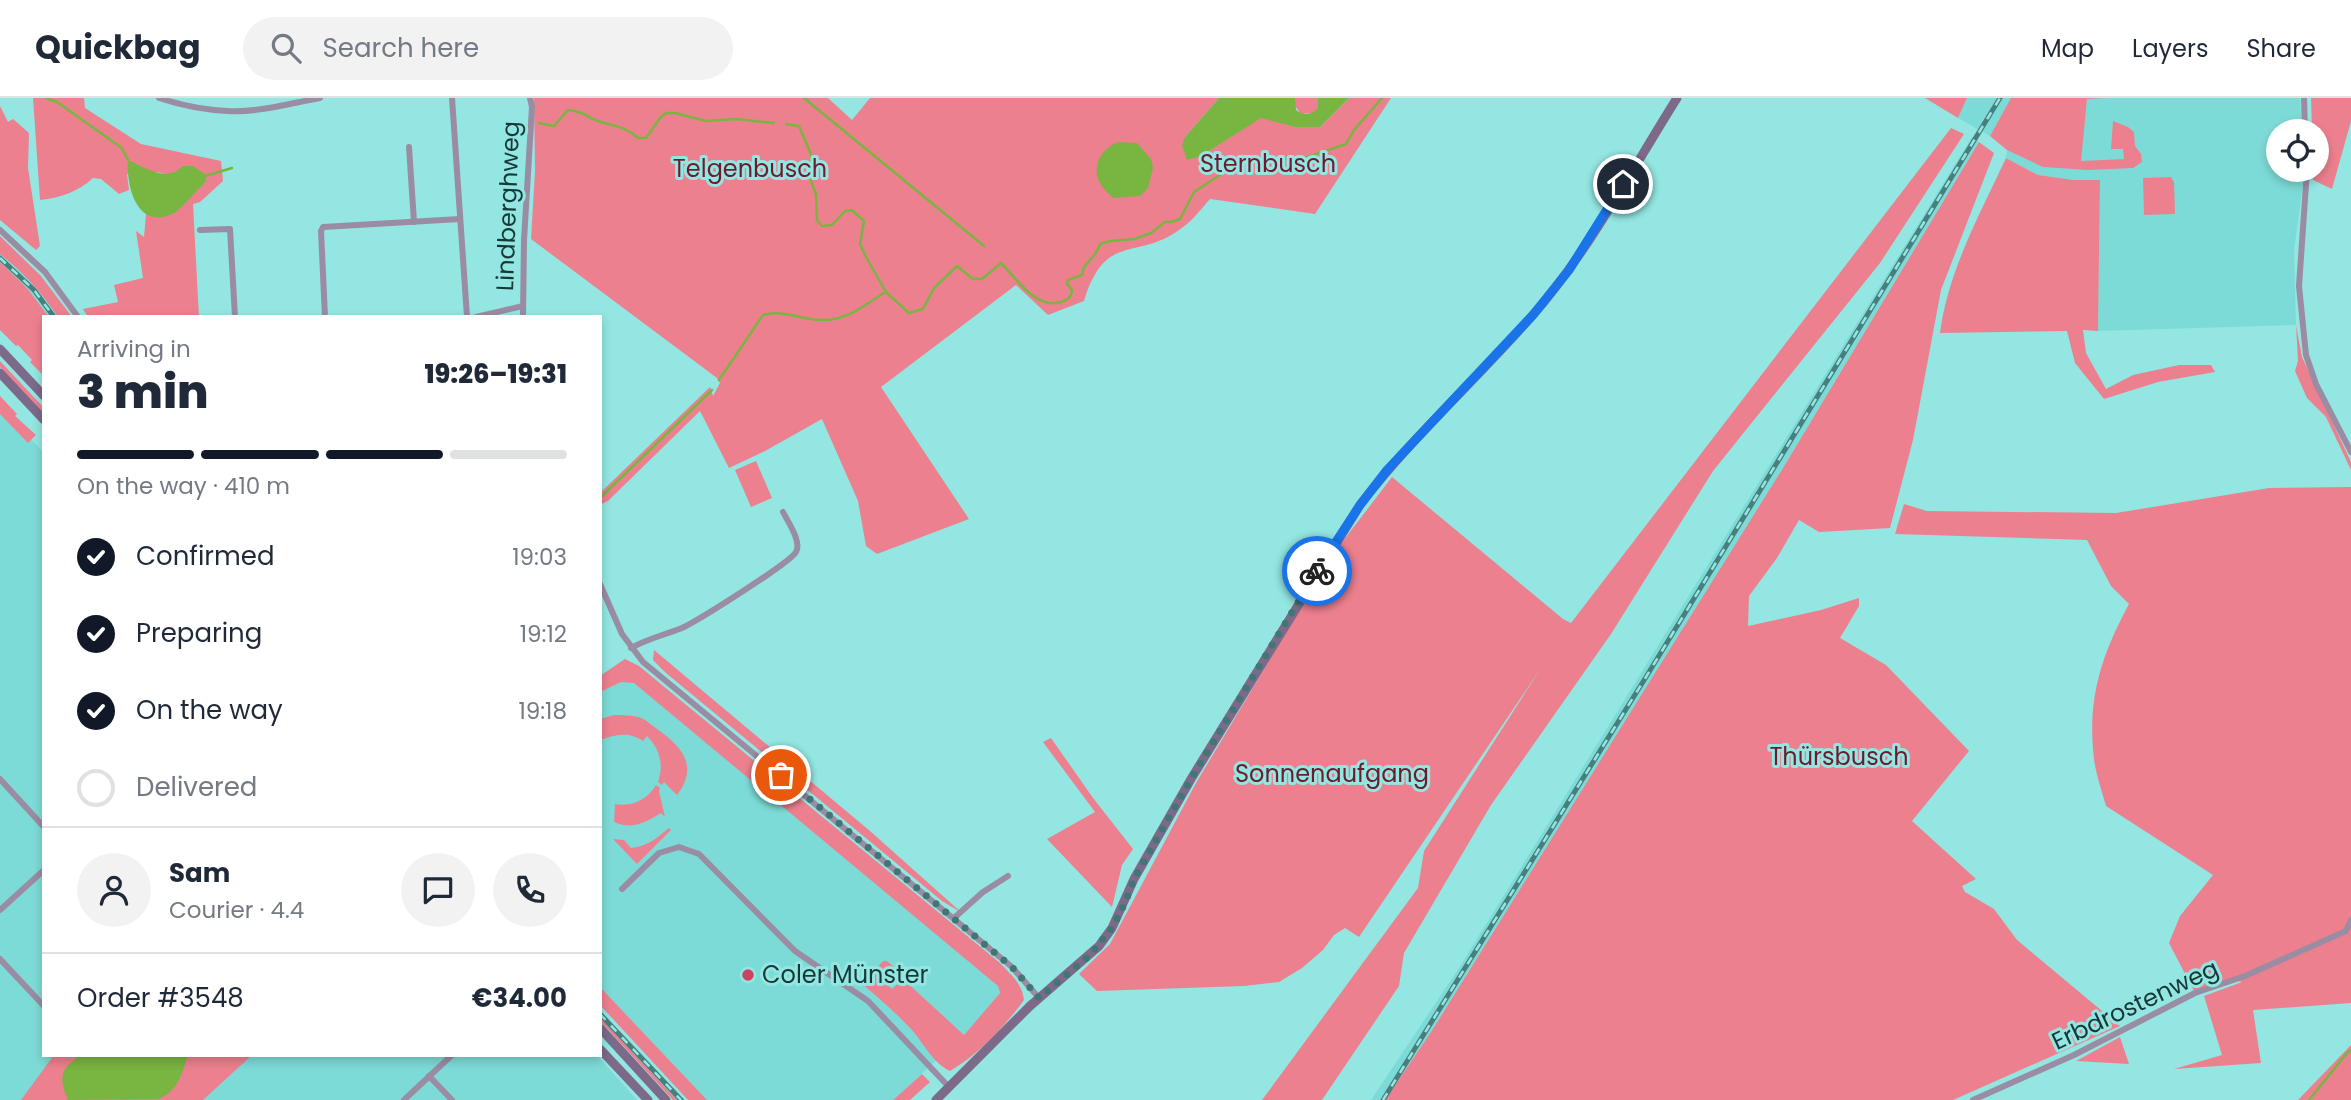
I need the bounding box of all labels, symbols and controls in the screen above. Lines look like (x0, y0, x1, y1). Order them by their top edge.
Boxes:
search box (243, 17, 733, 80)
text: Quickbag (35, 24, 201, 71)
icon: search (267, 29, 305, 67)
text: Search here (323, 30, 479, 66)
text: Map (2041, 32, 2094, 65)
text: Layers (2132, 32, 2208, 65)
text: Share (2246, 32, 2316, 65)
map controls (2266, 119, 2329, 182)
button: locate (2266, 119, 2329, 182)
street label: Lindberghweg (488, 120, 527, 292)
park label: Sternbusch (1200, 147, 1336, 180)
park label: Telgenbusch (673, 152, 827, 185)
pin (1593, 154, 1653, 214)
icon: home (1604, 165, 1642, 203)
text: Arriving in (77, 333, 191, 365)
text: 19:26–19:31 (425, 356, 567, 392)
text: 3 min (77, 360, 209, 424)
text: On the way · 410 m (77, 470, 290, 502)
courier (1282, 536, 1352, 606)
icon: check (77, 538, 115, 576)
text: Confirmed (136, 538, 274, 574)
text: 19:03 (512, 541, 567, 573)
icon: bike (1298, 552, 1336, 590)
icon: check (77, 615, 115, 653)
text: Preparing (136, 615, 262, 651)
text: 19:12 (520, 618, 567, 650)
icon: check (77, 692, 115, 730)
text: On the way (136, 692, 283, 728)
text: 19:18 (518, 695, 567, 727)
park label: Thürsbusch (1769, 740, 1909, 773)
pin (751, 745, 811, 805)
icon: bag (762, 756, 800, 794)
park label: Sonnenaufgang (1235, 757, 1429, 790)
text: Delivered (136, 769, 257, 805)
button: person (77, 853, 151, 927)
button: chat (401, 853, 475, 927)
button: phone (493, 853, 567, 927)
text: Sam (169, 855, 230, 891)
text: Courier · 4.4 (169, 894, 304, 926)
street label: Erbdrostenweg (2046, 951, 2223, 1058)
place label: Coler Münster (762, 958, 929, 991)
marker: Coler Münster (740, 967, 756, 983)
text: Order #3548 (77, 980, 244, 1016)
text: €34.00 (472, 980, 567, 1016)

